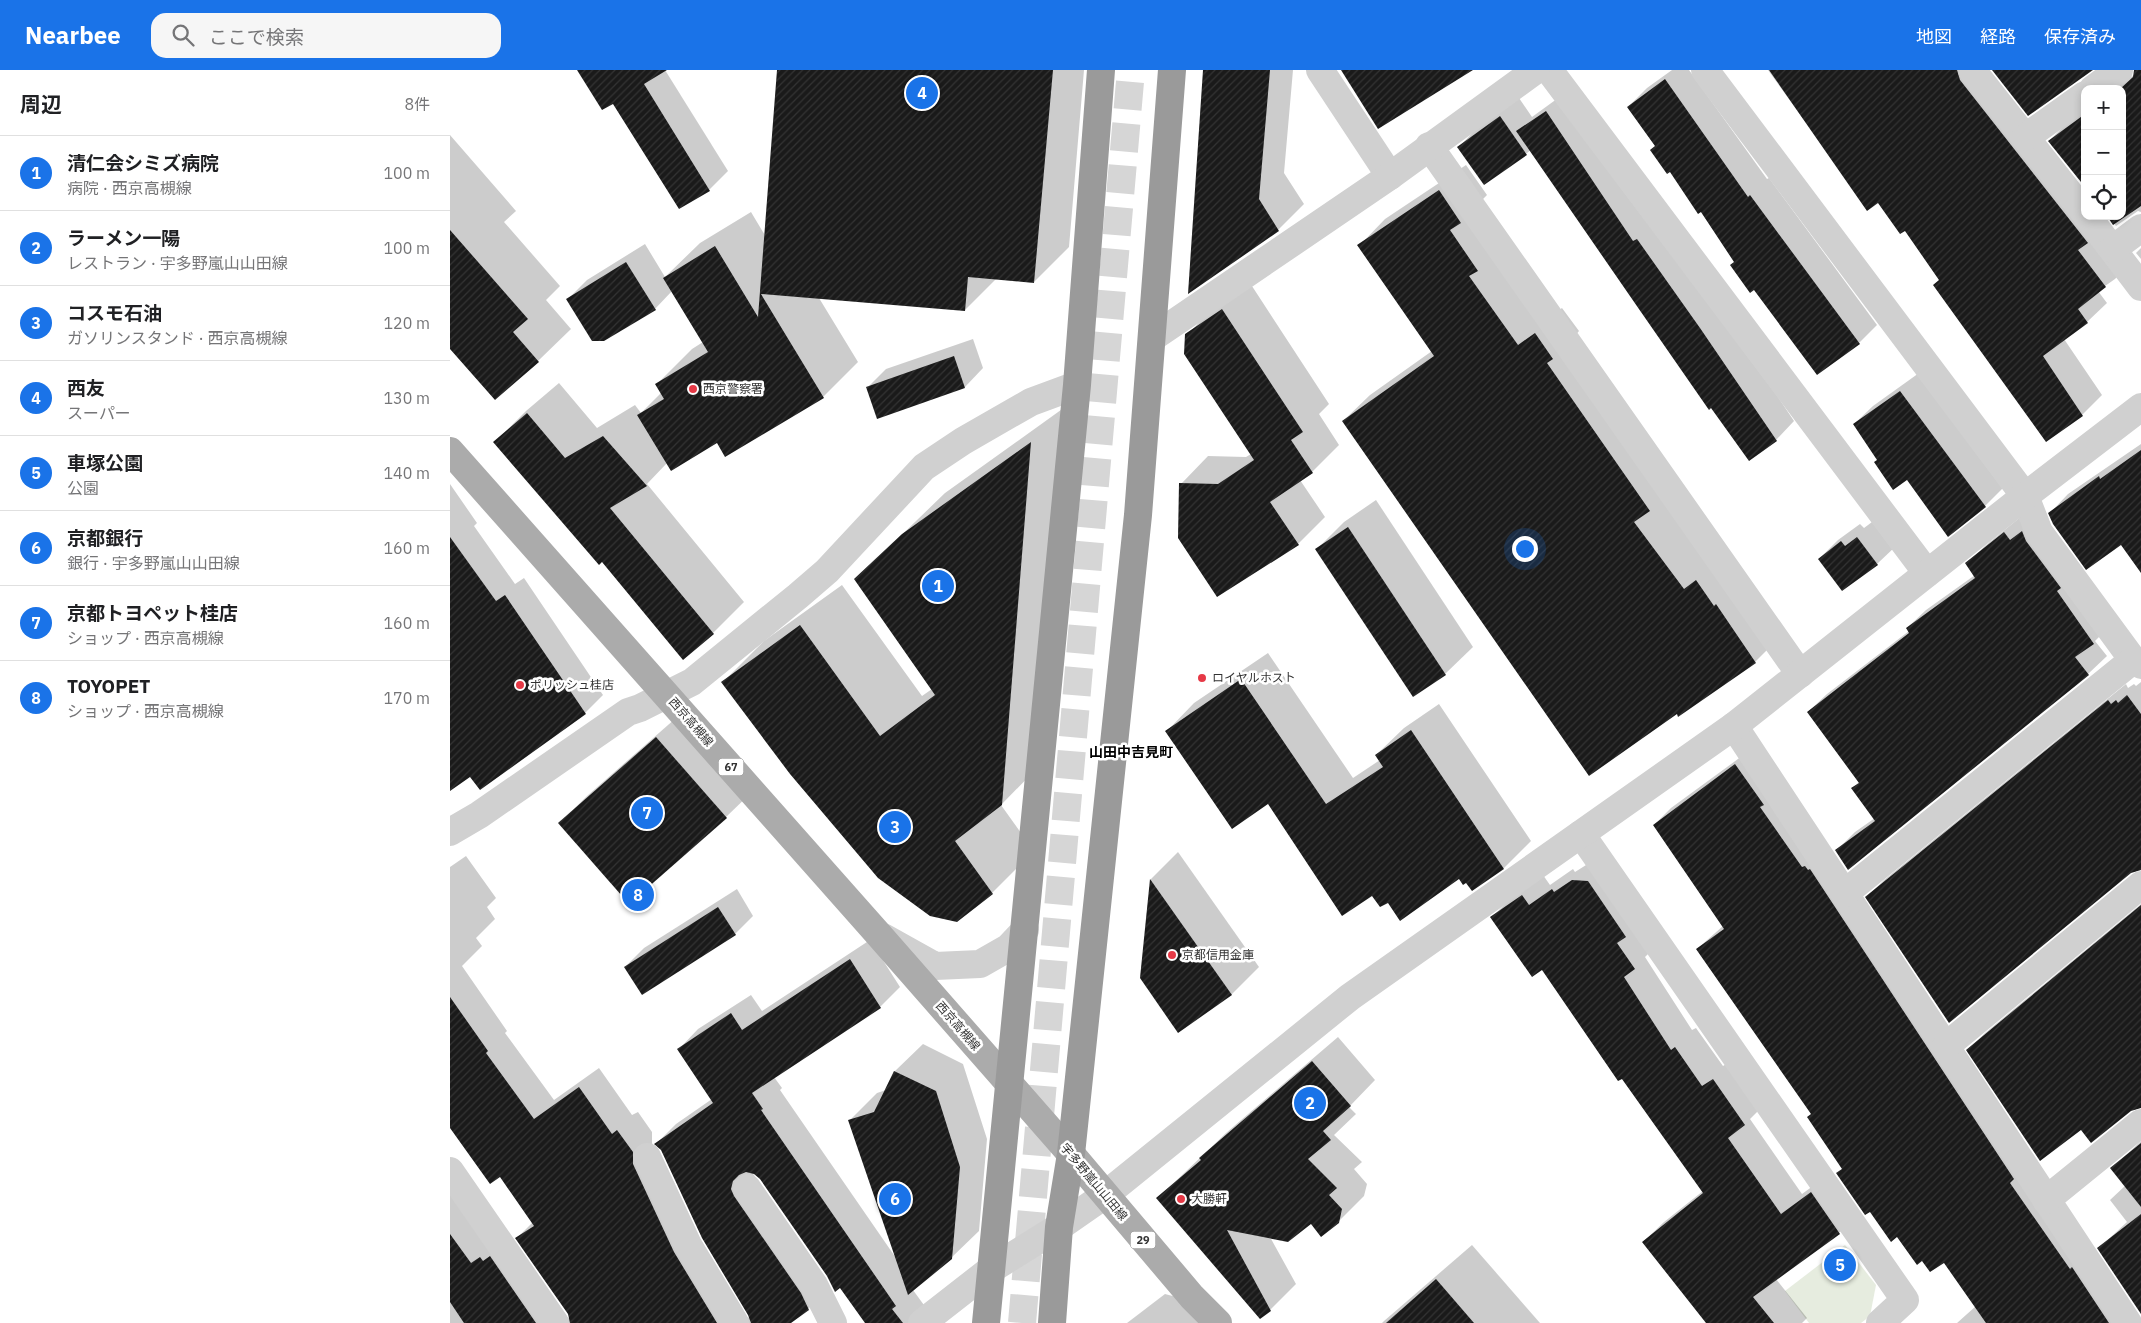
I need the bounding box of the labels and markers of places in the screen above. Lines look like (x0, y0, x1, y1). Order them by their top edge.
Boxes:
pin: 4 (906, 74, 938, 112)
place label: 西京警察署 (703, 381, 763, 396)
marker: 西京警察署 (687, 383, 699, 395)
pin: 1 (922, 567, 954, 605)
place label: ロイヤルホスト (1212, 670, 1296, 685)
marker: ロイヤルホスト (1196, 672, 1208, 684)
place label: ポリッシュ桂店 (530, 677, 614, 692)
marker: ポリッシュ桂店 (514, 679, 526, 691)
pin: 7 (631, 794, 663, 832)
pin: 3 (879, 808, 911, 846)
pin: 8 (622, 876, 654, 914)
place label: 京都信用金庫 (1182, 947, 1254, 962)
marker: 京都信用金庫 (1166, 949, 1178, 961)
pin: 2 (1294, 1084, 1326, 1122)
pin: 6 (879, 1180, 911, 1218)
place label: 大勝軒 (1191, 1191, 1227, 1206)
marker: 大勝軒 (1175, 1193, 1187, 1205)
pin: 5 (1824, 1246, 1856, 1284)

